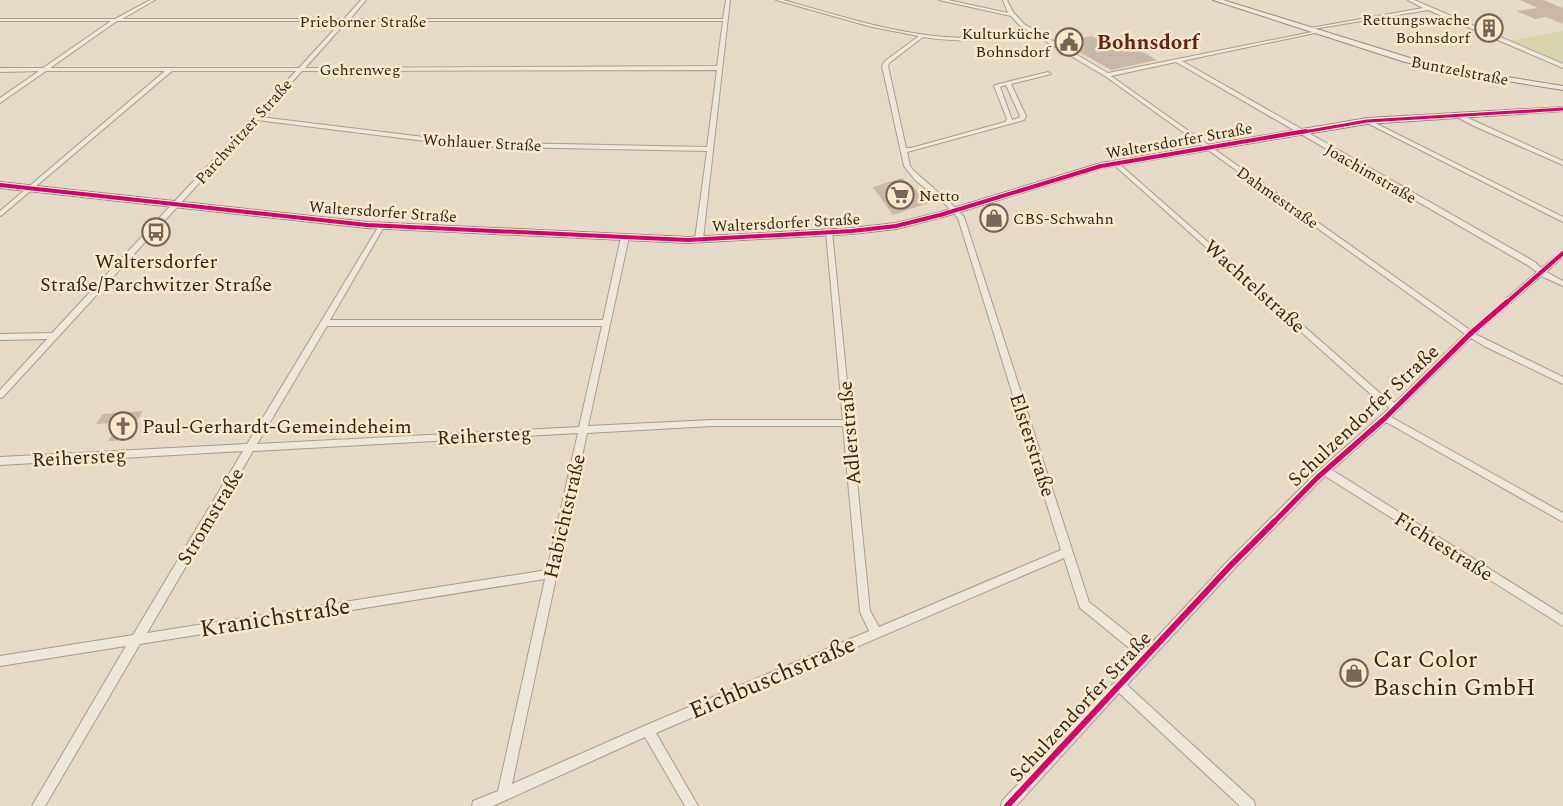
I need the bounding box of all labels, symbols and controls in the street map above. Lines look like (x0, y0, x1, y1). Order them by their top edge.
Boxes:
place label: Rettungswache Bohnsdorf (1362, 8, 1472, 50)
street label: Prieborner Straße (300, 10, 426, 34)
building icon: Rettungswache Bohnsdorf (1474, 13, 1504, 43)
place label: Kulturküche Bohnsdorf (962, 22, 1052, 64)
public building icon: Kulturküche Bohnsdorf (1054, 27, 1084, 57)
district label: Bohnsdorf (1097, 27, 1200, 59)
street label: Buntzelstraße (1409, 50, 1511, 92)
street label: Gehrenweg (319, 58, 401, 82)
street label: Parchwitzer Straße (190, 73, 298, 190)
street label: Waltersdorfer Straße (1104, 116, 1254, 166)
street label: Wohlauer Straße (422, 128, 542, 158)
street label: Joachimstraße (1320, 138, 1421, 210)
street label: Dahmestraße (1232, 161, 1323, 235)
supermarket icon: Netto (885, 180, 915, 210)
place label: Netto (919, 184, 960, 208)
street label: Waltersdorfer Straße (308, 195, 458, 229)
shop icon: CBS-Schwahn (979, 203, 1009, 233)
street label: Waltersdorfer Straße (711, 207, 861, 239)
place label: CBS-Schwahn (1013, 207, 1114, 231)
bus stop icon: Waltersdorfer Straße/Parchwitzer Straße (141, 217, 171, 247)
street label: Wachtelstraße (1197, 233, 1312, 341)
place label: Waltersdorfer Straße/Parchwitzer Straße (40, 247, 272, 300)
street label: Schulzendorfer Straße (1281, 337, 1446, 494)
street label: Adlerstraße (830, 379, 870, 486)
street label: Elsterstraße (1001, 390, 1063, 501)
church icon: Paul-Gerhardt-Gemeindeheim (108, 411, 138, 441)
place label: Paul-Gerhardt-Gemeindeheim (142, 412, 412, 442)
street label: Reihersteg (436, 419, 532, 453)
street label: Reihersteg (31, 441, 127, 475)
street label: Habichtstraße (536, 451, 594, 581)
street label: Stromstraße (170, 462, 252, 571)
street label: Fichtestraße (1388, 505, 1499, 589)
street label: Kranichstraße (197, 588, 353, 648)
street label: Schulzendorfer Straße (1002, 624, 1159, 789)
street label: Eichbuschstraße (684, 627, 861, 729)
place label: Car Color Baschin GmbH (1373, 642, 1535, 706)
shop icon: Car Color Baschin GmbH (1339, 658, 1369, 688)

